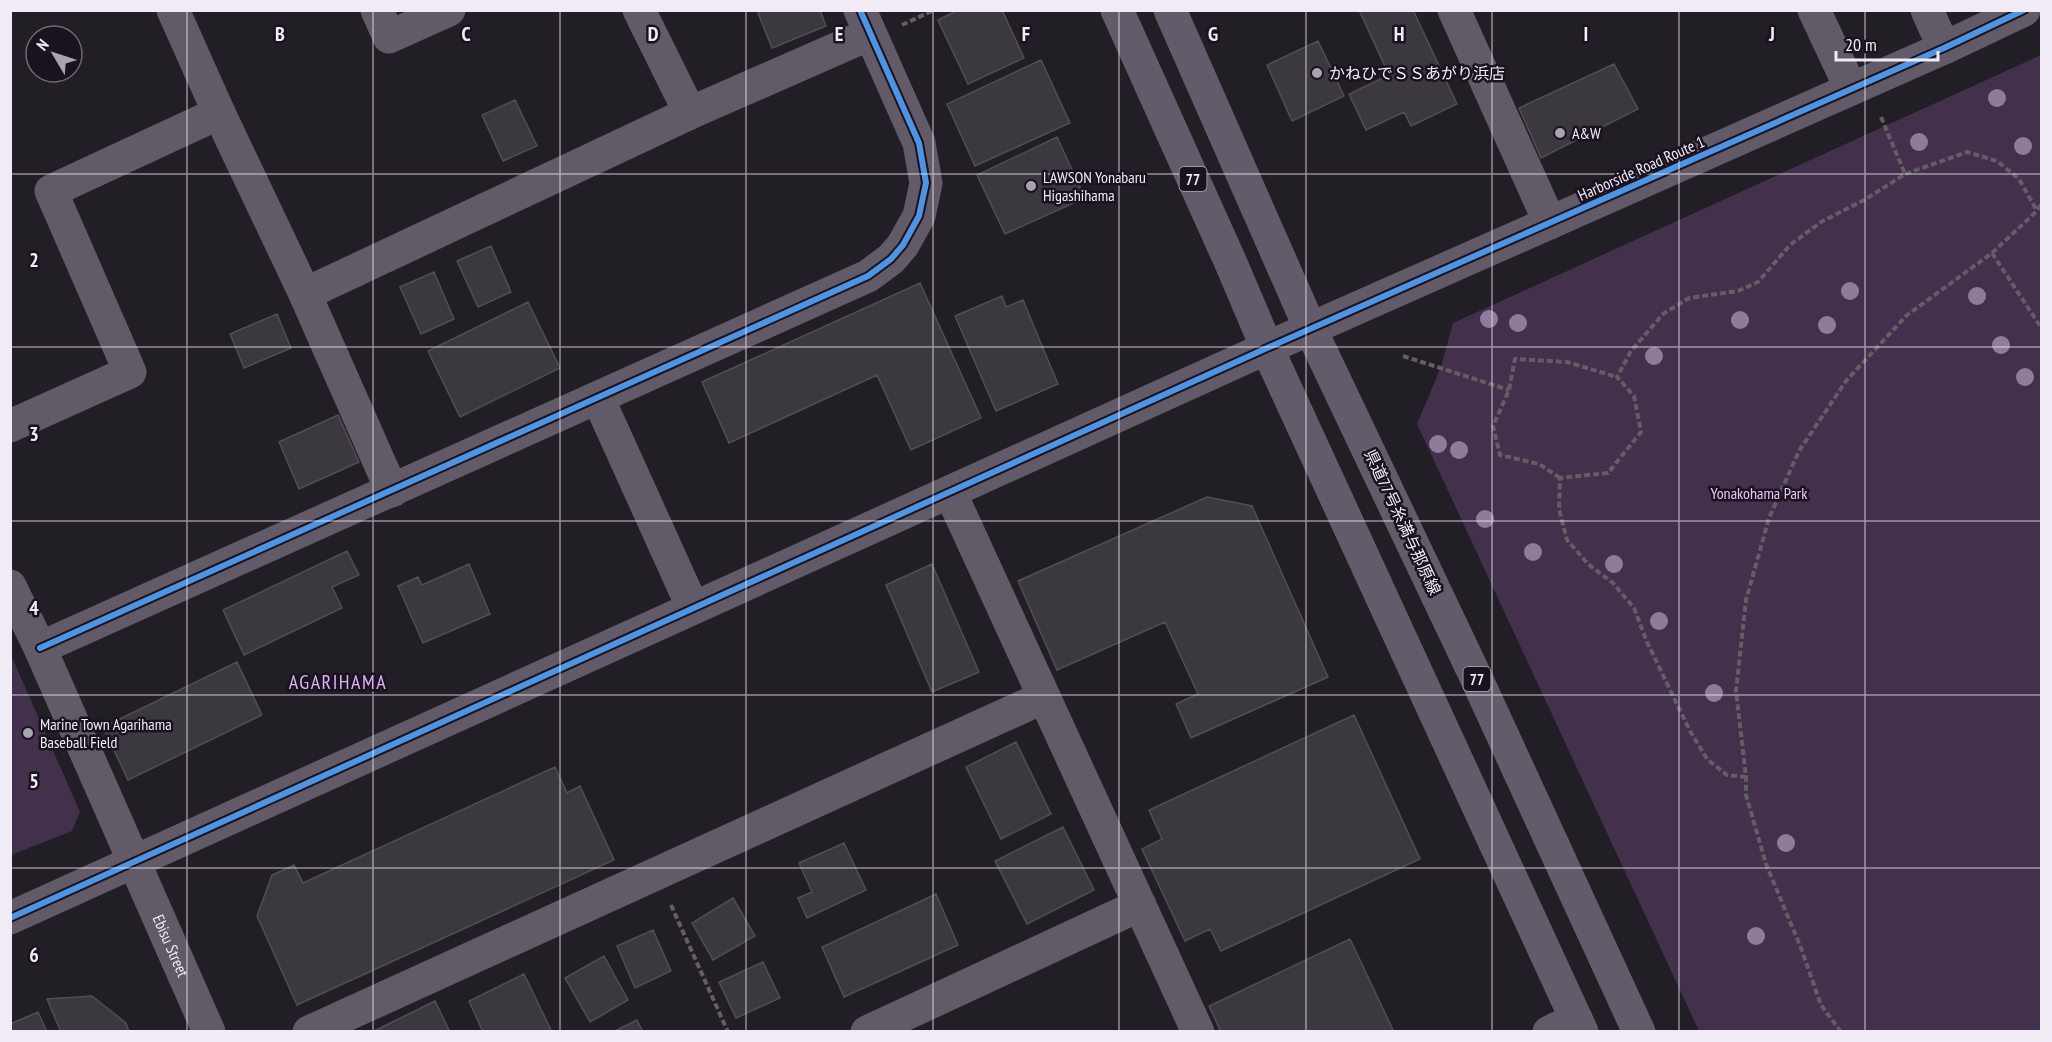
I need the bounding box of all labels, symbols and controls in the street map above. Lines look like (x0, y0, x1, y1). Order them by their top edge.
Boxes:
text: B (275, 21, 285, 47)
text: C (461, 21, 471, 47)
text: D (648, 21, 659, 47)
text: E (835, 21, 843, 47)
text: F (1022, 21, 1030, 47)
text: G (1208, 21, 1218, 47)
text: H (1394, 21, 1404, 47)
text: I (1584, 21, 1588, 47)
text: J (1768, 21, 1775, 47)
north arrow (24, 24, 84, 84)
scale bar (1836, 24, 1938, 62)
text: 20 m (1845, 33, 1877, 56)
text: N (32, 35, 53, 54)
place label: かねひでＳＳあがり浜店 (1329, 63, 1505, 83)
marker: かねひでＳＳあがり浜店 (1310, 66, 1324, 80)
place label: A&W (1572, 123, 1601, 143)
marker: A&W (1553, 126, 1567, 140)
street label: Harborside Road Route 1 (1575, 131, 1707, 205)
place label: LAWSON Yonabaru Higashihama (1043, 167, 1146, 205)
road number: 77 (1180, 167, 1206, 191)
marker: LAWSON Yonabaru Higashihama (1024, 179, 1038, 193)
text: 2 (29, 247, 39, 273)
text: 3 (29, 421, 39, 447)
street label: 県道77号糸満与那原線 (1360, 446, 1446, 598)
park label: Yonakohama Park (1711, 483, 1808, 503)
text: 4 (29, 595, 39, 621)
road number: 77 (1464, 667, 1490, 691)
district label: AGARIHAMA (289, 669, 387, 695)
place label: Marine Town Agarihama Baseball Field (40, 714, 172, 752)
marker: Marine Town Agarihama Baseball Field (21, 726, 35, 740)
text: 5 (29, 768, 39, 794)
street label: Ebisu Street (148, 911, 194, 980)
text: 6 (29, 942, 39, 968)

